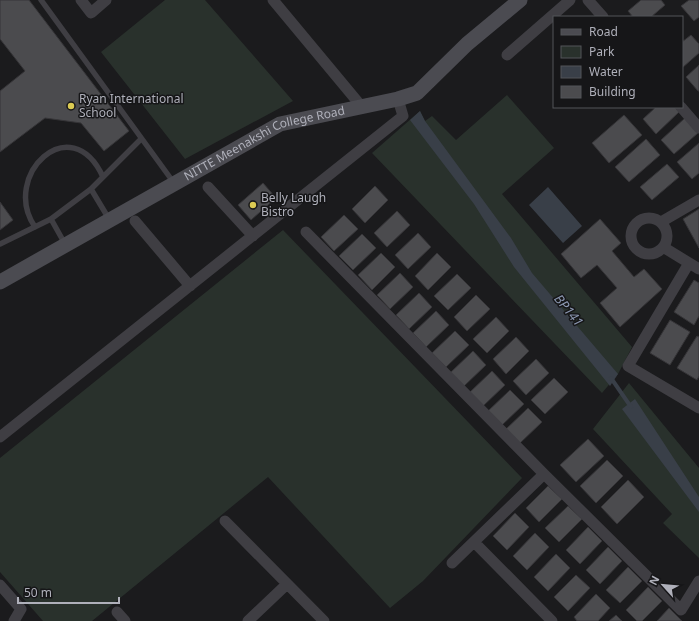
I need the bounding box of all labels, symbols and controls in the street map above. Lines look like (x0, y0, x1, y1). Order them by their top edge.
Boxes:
legend (553, 16, 683, 108)
text: Road (589, 23, 618, 40)
text: Park (589, 43, 615, 60)
text: Water (589, 63, 623, 80)
text: Building (589, 83, 636, 100)
place label: Ryan International School (79, 90, 183, 121)
marker: Ryan International School (66, 101, 76, 111)
street label: NITTE Meenakshi College Road (181, 102, 346, 185)
place label: Belly Laugh Bistro (261, 189, 326, 220)
marker: Belly Laugh Bistro (248, 200, 258, 210)
water label: BP141 (550, 290, 588, 330)
north arrow (643, 565, 683, 605)
text: N (645, 573, 662, 588)
scale bar (18, 579, 119, 605)
text: 50 m (24, 584, 52, 601)

